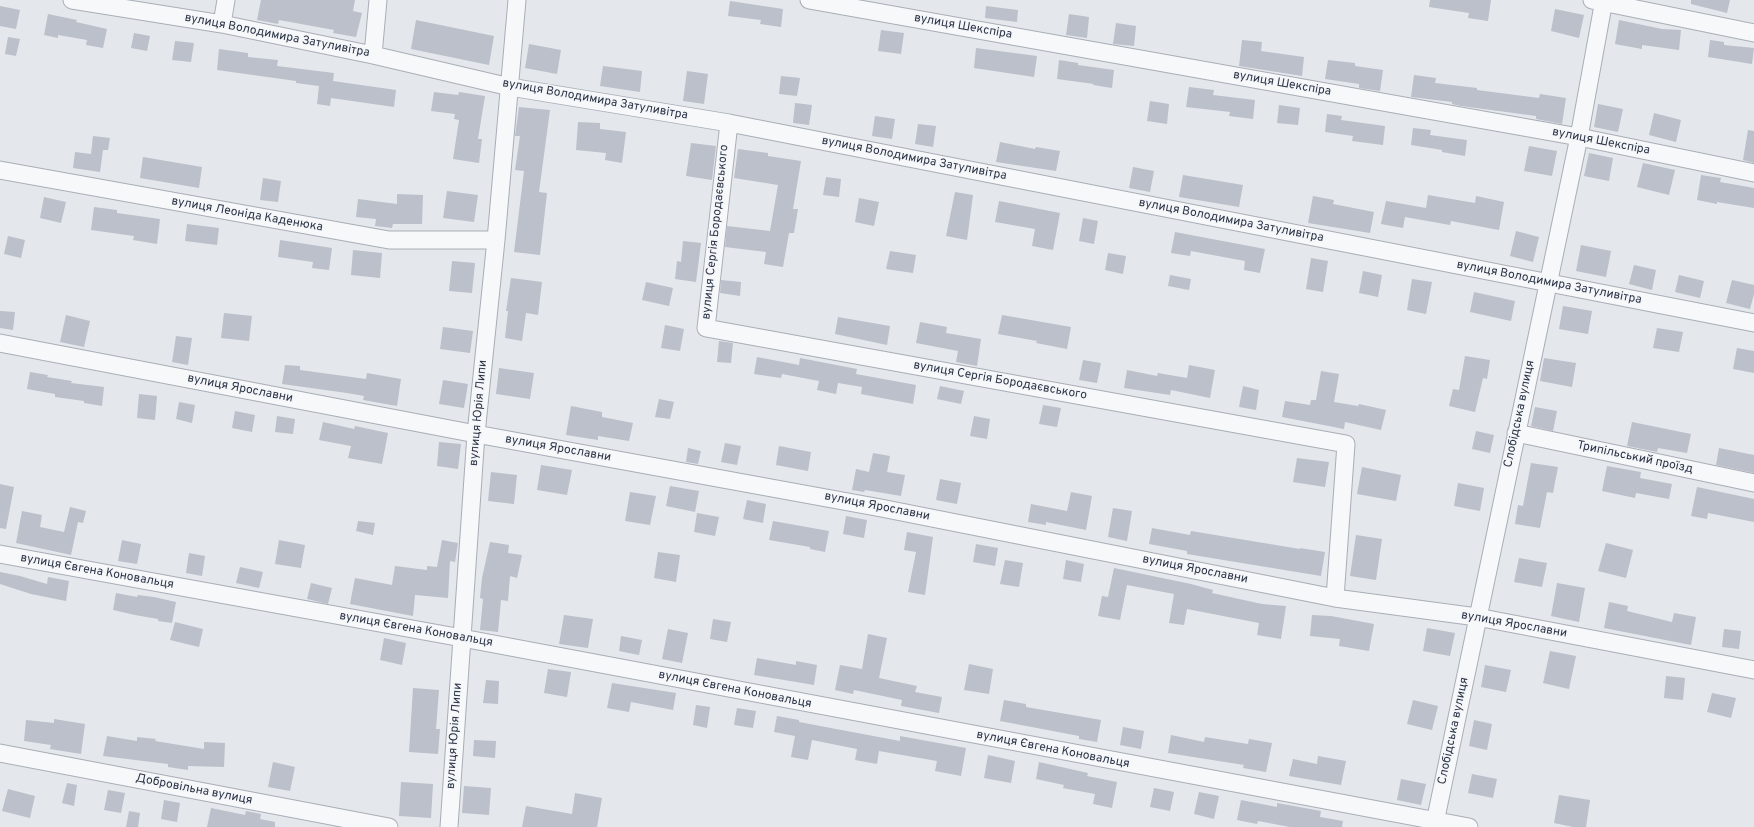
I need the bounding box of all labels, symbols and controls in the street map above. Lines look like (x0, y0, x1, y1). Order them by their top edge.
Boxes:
street label: вулиця Володимира Затуливітра (183, 11, 371, 61)
street label: вулиця Шекспіра (913, 11, 1013, 43)
street label: вулиця Шекспіра (1232, 68, 1332, 100)
street label: вулиця Володимира Затуливітра (501, 77, 689, 123)
street label: вулиця Шекспіра (1551, 125, 1651, 159)
street label: вулиця Володимира Затуливітра (820, 134, 1008, 184)
street label: вулиця Сергія Бородаєвського (700, 144, 732, 320)
street label: вулиця Леоніда Каденюка (170, 195, 324, 235)
street label: вулиця Володимира Затуливітра (1137, 196, 1325, 246)
street label: вулиця Володимира Затуливітра (1455, 258, 1643, 308)
street label: вулиця Юрія Липи (467, 359, 491, 467)
street label: вулиця Сергія Бородаєвського (912, 359, 1088, 403)
street label: Слобідська вулиця (1502, 359, 1538, 469)
street label: вулиця Ярославни (186, 372, 294, 406)
street label: вулиця Ярославни (504, 433, 612, 465)
street label: Трипільський проїзд (1576, 439, 1694, 477)
street label: вулиця Ярославни (823, 490, 931, 524)
street label: вулиця Євгена Коновальця (19, 551, 175, 593)
street label: вулиця Ярославни (1141, 553, 1249, 587)
street label: вулиця Євгена Коновальця (338, 609, 494, 651)
street label: вулиця Ярославни (1460, 609, 1568, 641)
street label: вулиця Євгена Коновальця (657, 668, 813, 712)
street label: Слобідська вулиця (1436, 676, 1472, 786)
street label: вулиця Юрія Липи (444, 682, 466, 790)
street label: вулиця Євгена Коновальця (975, 728, 1131, 772)
street label: Добровільна вулиця (134, 772, 254, 808)

